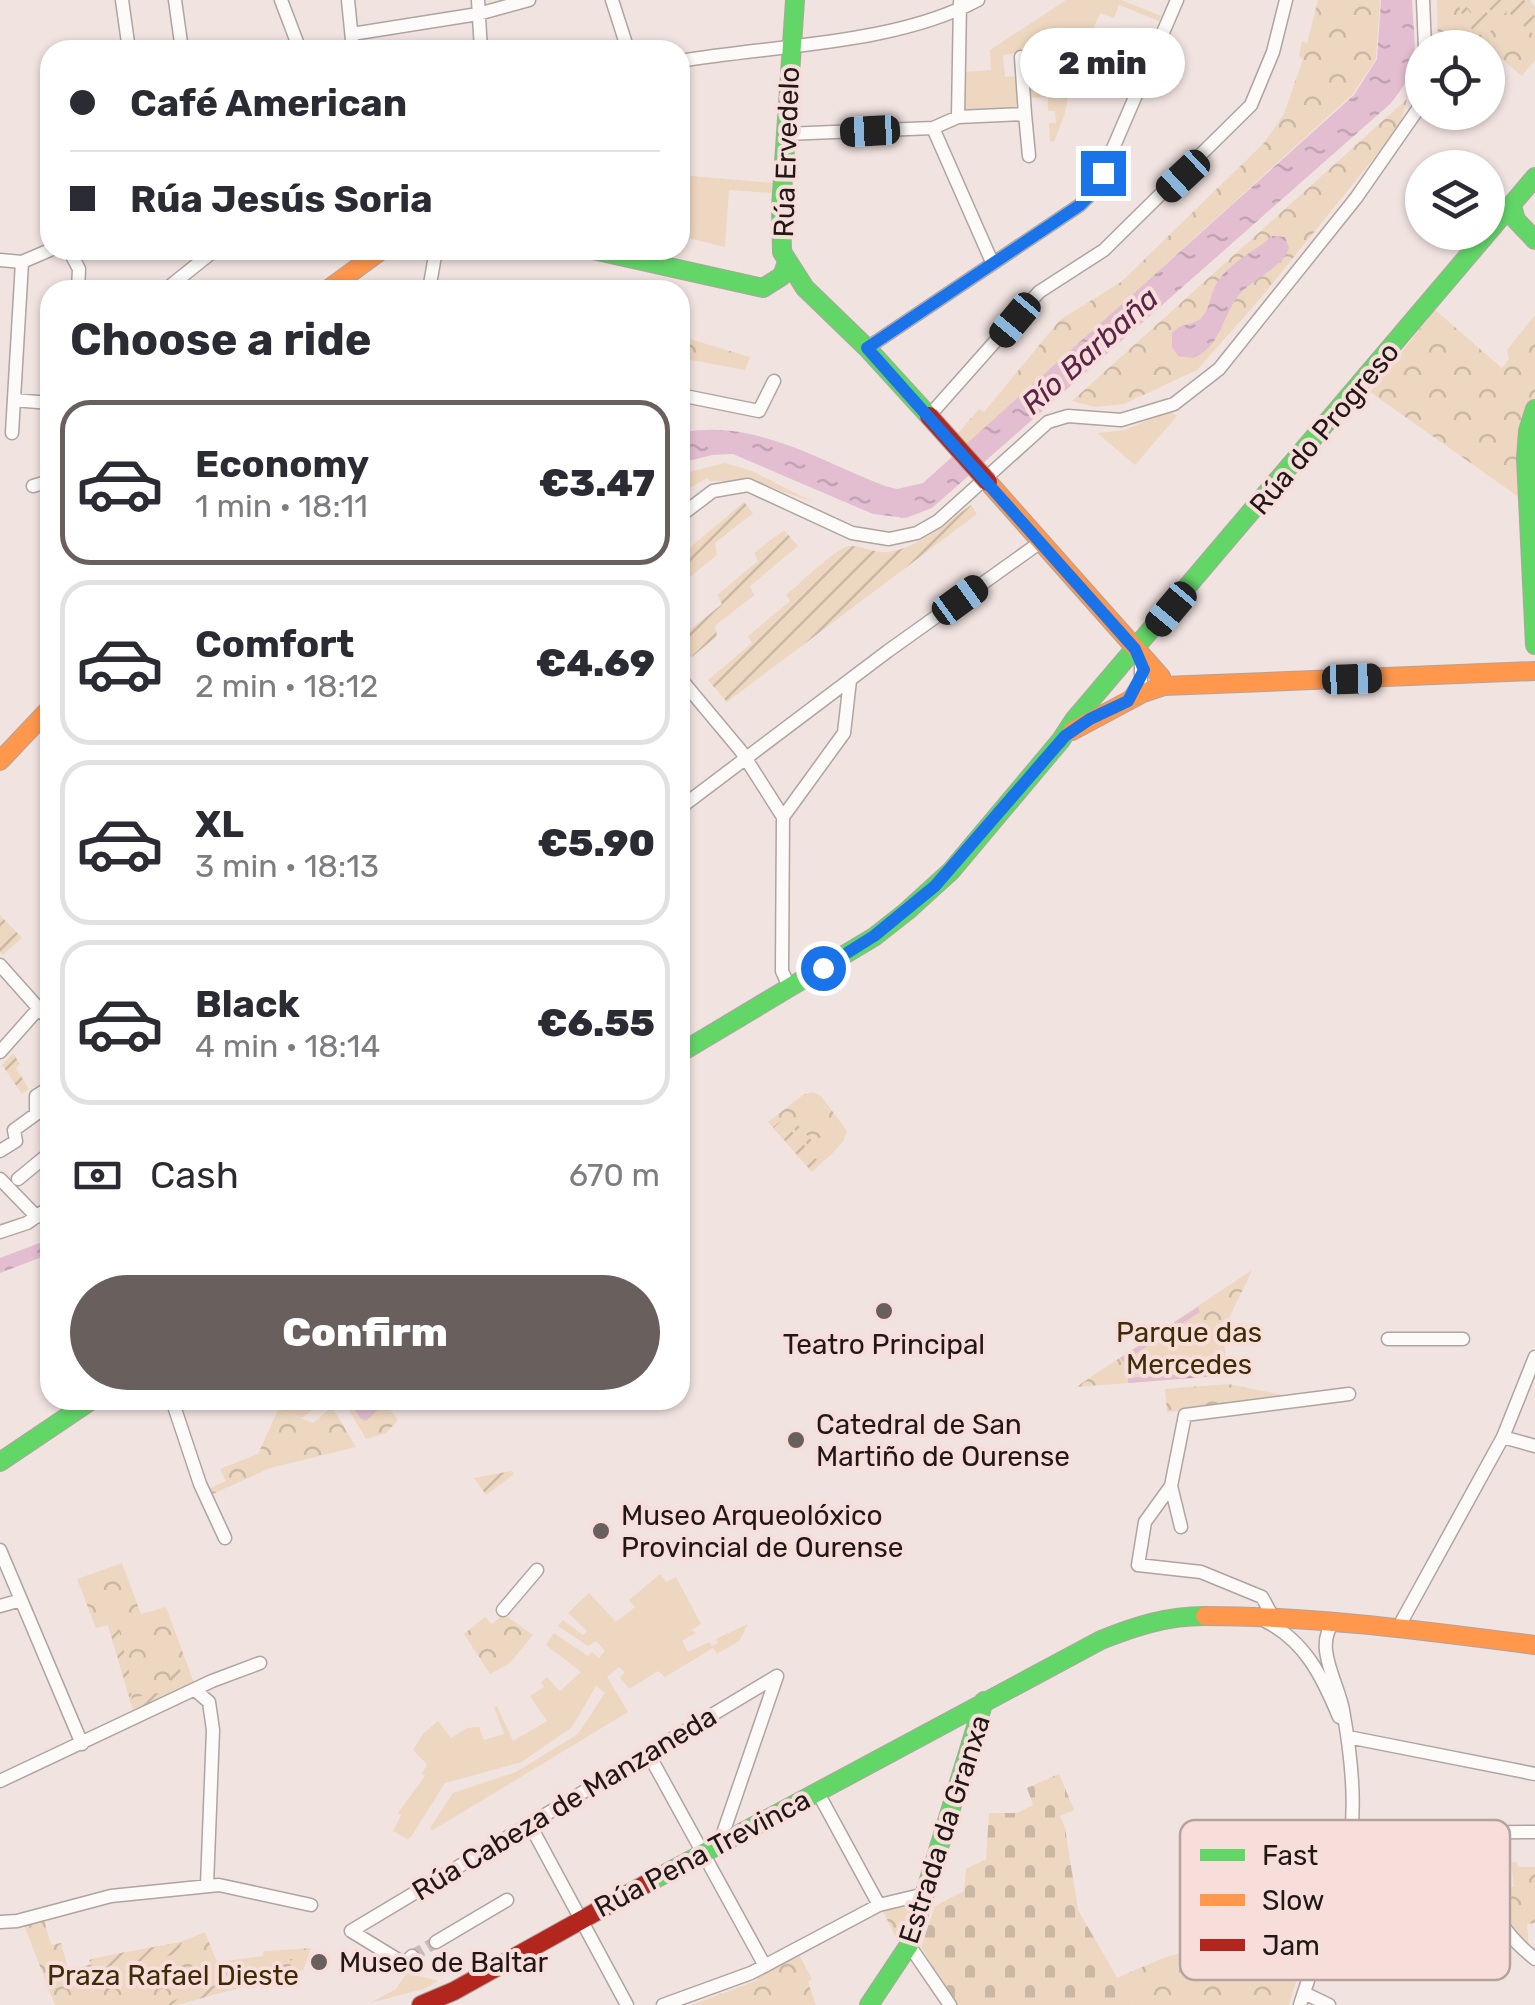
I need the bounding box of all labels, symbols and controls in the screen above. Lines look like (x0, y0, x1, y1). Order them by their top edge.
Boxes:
callout: 2 min (1020, 28, 1186, 98)
map controls (1405, 30, 1505, 250)
button: locate (1405, 30, 1505, 130)
text: 2 min (1058, 44, 1147, 82)
street label: Rúa Ervedelo (767, 66, 806, 238)
text: Café American (130, 80, 407, 126)
car (839, 114, 901, 148)
car (1151, 145, 1215, 207)
button: layers (1405, 150, 1505, 250)
route end (1081, 151, 1126, 196)
text: Rúa Jesús Soria (130, 176, 433, 222)
water label: Río Barbaña (1014, 280, 1166, 422)
car (984, 287, 1046, 353)
text: Choose a ride (70, 313, 372, 366)
street label: Rúa do Progreso (1243, 336, 1406, 521)
icon: car (75, 438, 165, 528)
text: Economy (195, 441, 369, 487)
text: €3.47 (539, 460, 655, 506)
text: 1 min · 18:11 (195, 487, 368, 525)
car (927, 570, 993, 630)
car (1140, 576, 1202, 642)
icon: car (75, 618, 165, 708)
text: Comfort (195, 621, 354, 667)
text: €4.69 (536, 640, 655, 686)
car (1321, 663, 1383, 695)
text: 2 min · 18:12 (195, 667, 378, 705)
icon: car (75, 798, 165, 888)
text: XL (195, 801, 244, 847)
text: €5.90 (538, 820, 655, 866)
text: 3 min · 18:13 (195, 847, 379, 885)
route start (801, 946, 846, 991)
icon: car (75, 978, 165, 1068)
text: Black (195, 981, 300, 1027)
text: €6.55 (537, 1000, 655, 1046)
text: 4 min · 18:14 (195, 1027, 380, 1065)
icon: cash (70, 1148, 125, 1203)
text: Cash (150, 1152, 239, 1198)
text: 670 m (569, 1156, 660, 1194)
button: Confirm (70, 1275, 660, 1390)
marker: Teatro Principal (873, 1300, 895, 1322)
park label: Parque das Mercedes (1116, 1316, 1262, 1381)
place label: Teatro Principal (783, 1328, 985, 1361)
place label: Catedral de San Martiño de Ourense (816, 1408, 1070, 1473)
marker: Catedral de San Martiño de Ourense (785, 1429, 807, 1451)
place label: Museo Arqueolóxico Provincial de Ourense (621, 1499, 904, 1564)
marker: Museo Arqueolóxico Provincial de Ourense (590, 1520, 612, 1542)
street label: Rúa Cabeza de Manzaneda (406, 1699, 722, 1907)
street label: Estrada da Granxa (892, 1711, 997, 1948)
street label: Rúa Pena Trevinca (589, 1783, 816, 1924)
legend (1180, 1820, 1510, 1980)
text: Fast (1262, 1839, 1318, 1872)
text: Slow (1262, 1884, 1324, 1917)
text: Jam (1262, 1929, 1320, 1962)
place label: Museo de Baltar (339, 1946, 549, 1979)
marker: Museo de Baltar (308, 1951, 330, 1973)
park label: Praza Rafael Dieste (47, 1959, 299, 1992)

